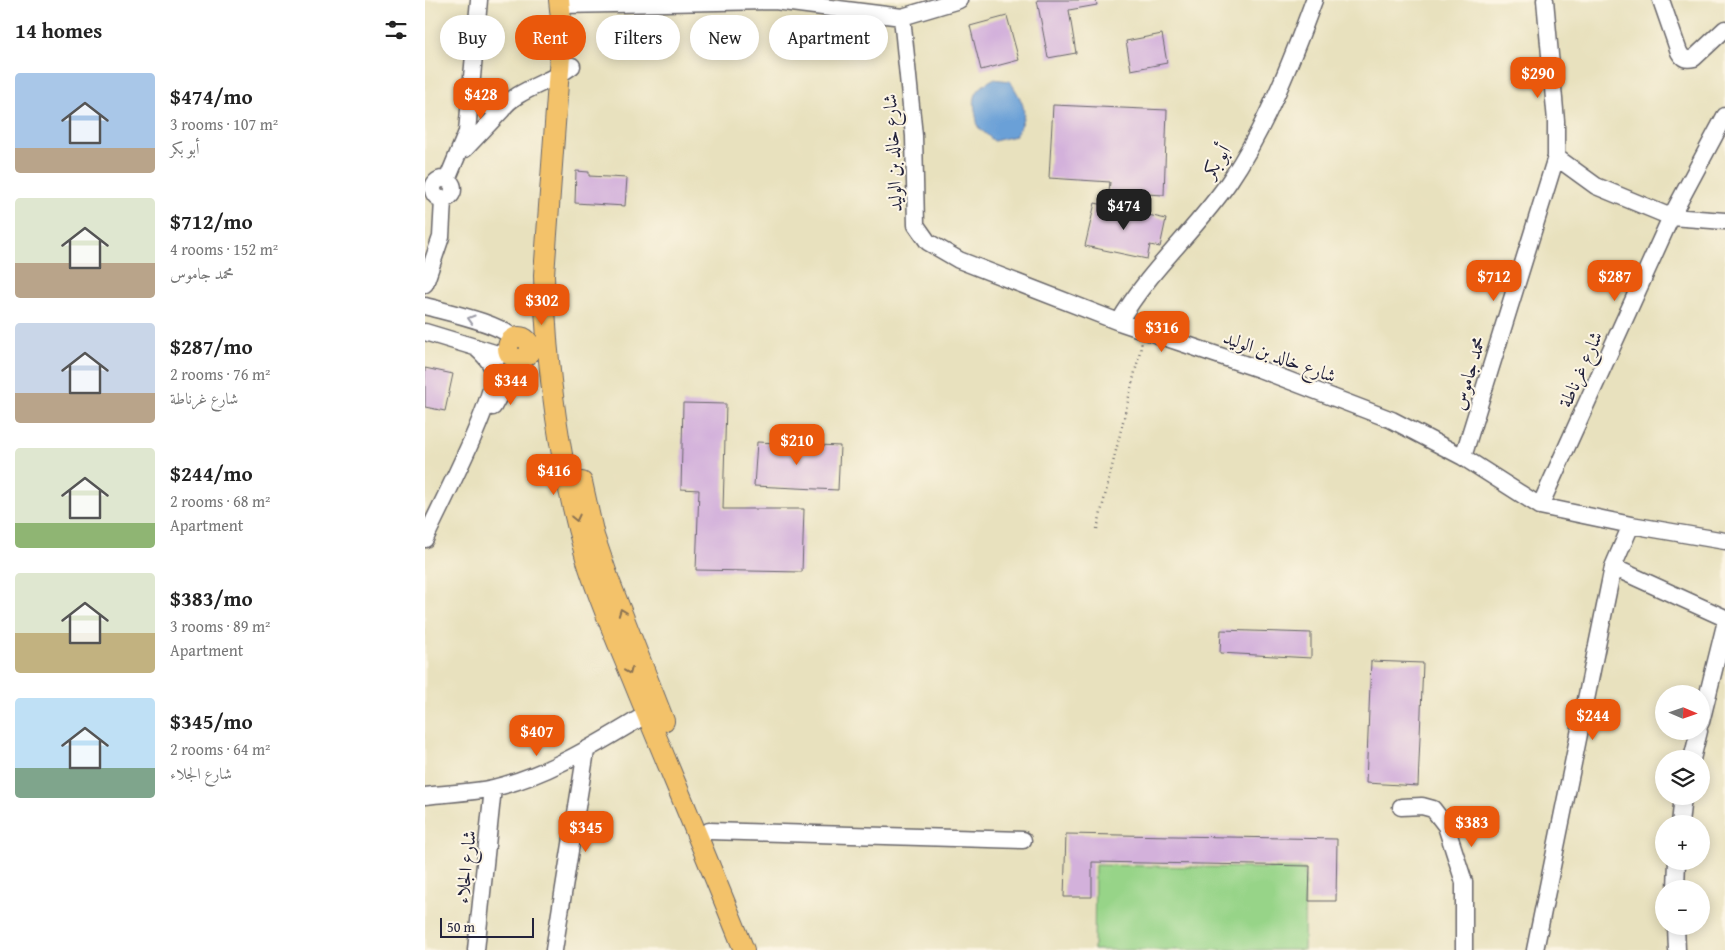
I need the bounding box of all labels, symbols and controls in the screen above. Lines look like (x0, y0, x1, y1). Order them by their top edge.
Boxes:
text: 14 homes (15, 15, 102, 46)
chip: Buy (440, 15, 505, 60)
chip: Rent (515, 15, 586, 60)
chip: Filters (596, 15, 680, 60)
chip: New (690, 15, 759, 60)
chip: Apartment (769, 15, 888, 60)
icon: filters (382, 16, 410, 44)
pin: $290 (1508, 56, 1568, 99)
text: $290 (1521, 61, 1555, 85)
pin: $428 (451, 78, 511, 120)
text: $474/mo (170, 81, 253, 112)
text: $428 (464, 82, 498, 106)
icon: home (55, 93, 115, 153)
street label: شارع خالد بن الوليد (875, 93, 911, 213)
text: 3 rooms · 107 m² (170, 112, 278, 136)
text: أبو بكر (170, 136, 199, 160)
street label: أبو بكر (1194, 138, 1238, 185)
pin: $474 (1094, 188, 1154, 231)
text: $474 (1107, 193, 1141, 217)
text: $712/mo (170, 206, 253, 237)
icon: home (55, 218, 115, 278)
text: 4 rooms · 152 m² (170, 237, 278, 261)
pin: $712 (1464, 260, 1524, 302)
pin: $287 (1585, 260, 1645, 302)
text: محمد جاموس (170, 261, 234, 285)
text: $712 (1477, 264, 1511, 288)
text: $287 (1598, 264, 1632, 288)
pin: $302 (512, 284, 572, 326)
text: $302 (525, 288, 559, 312)
pin: $316 (1132, 310, 1192, 353)
one-way arrow (467, 315, 475, 325)
text: $316 (1145, 315, 1179, 339)
street label: شارع خالد بن الوليد (1219, 323, 1340, 391)
street label: شارع غرناطة (1551, 326, 1611, 413)
text: $287/mo (170, 331, 253, 362)
street label: محمد جاموس (1444, 333, 1493, 413)
icon: home (55, 343, 115, 403)
text: 2 rooms · 76 m² (170, 362, 270, 386)
pin: $344 (481, 364, 541, 406)
text: $344 (494, 368, 528, 392)
text: شارع غرناطة (170, 386, 238, 410)
pin: $210 (767, 424, 827, 466)
text: $210 (780, 428, 814, 452)
pin: $416 (524, 454, 584, 496)
text: $244/mo (170, 458, 253, 489)
text: $416 (537, 458, 571, 482)
icon: home (55, 468, 115, 528)
text: 2 rooms · 68 m² (170, 489, 270, 513)
text: Apartment (170, 513, 243, 537)
one-way arrow (570, 513, 581, 522)
text: $383/mo (170, 583, 253, 614)
icon: home (55, 593, 115, 653)
one-way arrow (618, 608, 628, 617)
text: 3 rooms · 89 m² (170, 614, 270, 638)
text: Apartment (170, 638, 243, 662)
one-way arrow (623, 666, 634, 675)
north arrow (1655, 685, 1710, 740)
map controls (1655, 685, 1710, 935)
pin: $244 (1563, 698, 1623, 741)
text: $244 (1576, 703, 1610, 727)
text: $345/mo (170, 706, 253, 737)
pin: $407 (507, 714, 567, 757)
icon: home (55, 718, 115, 778)
text: $407 (520, 719, 554, 743)
text: 2 rooms · 64 m² (170, 737, 270, 761)
button: layers (1655, 750, 1710, 805)
text: شارع الجلاء (170, 761, 232, 785)
pin: $383 (1442, 806, 1502, 848)
pin: $345 (556, 810, 616, 853)
text: $383 (1455, 810, 1489, 834)
text: $345 (569, 815, 603, 839)
button: + (1655, 815, 1710, 870)
street label: شارع الجلاء (447, 829, 485, 905)
button: − (1655, 880, 1710, 935)
scale bar (440, 915, 534, 938)
text: 50 m (447, 917, 475, 937)

